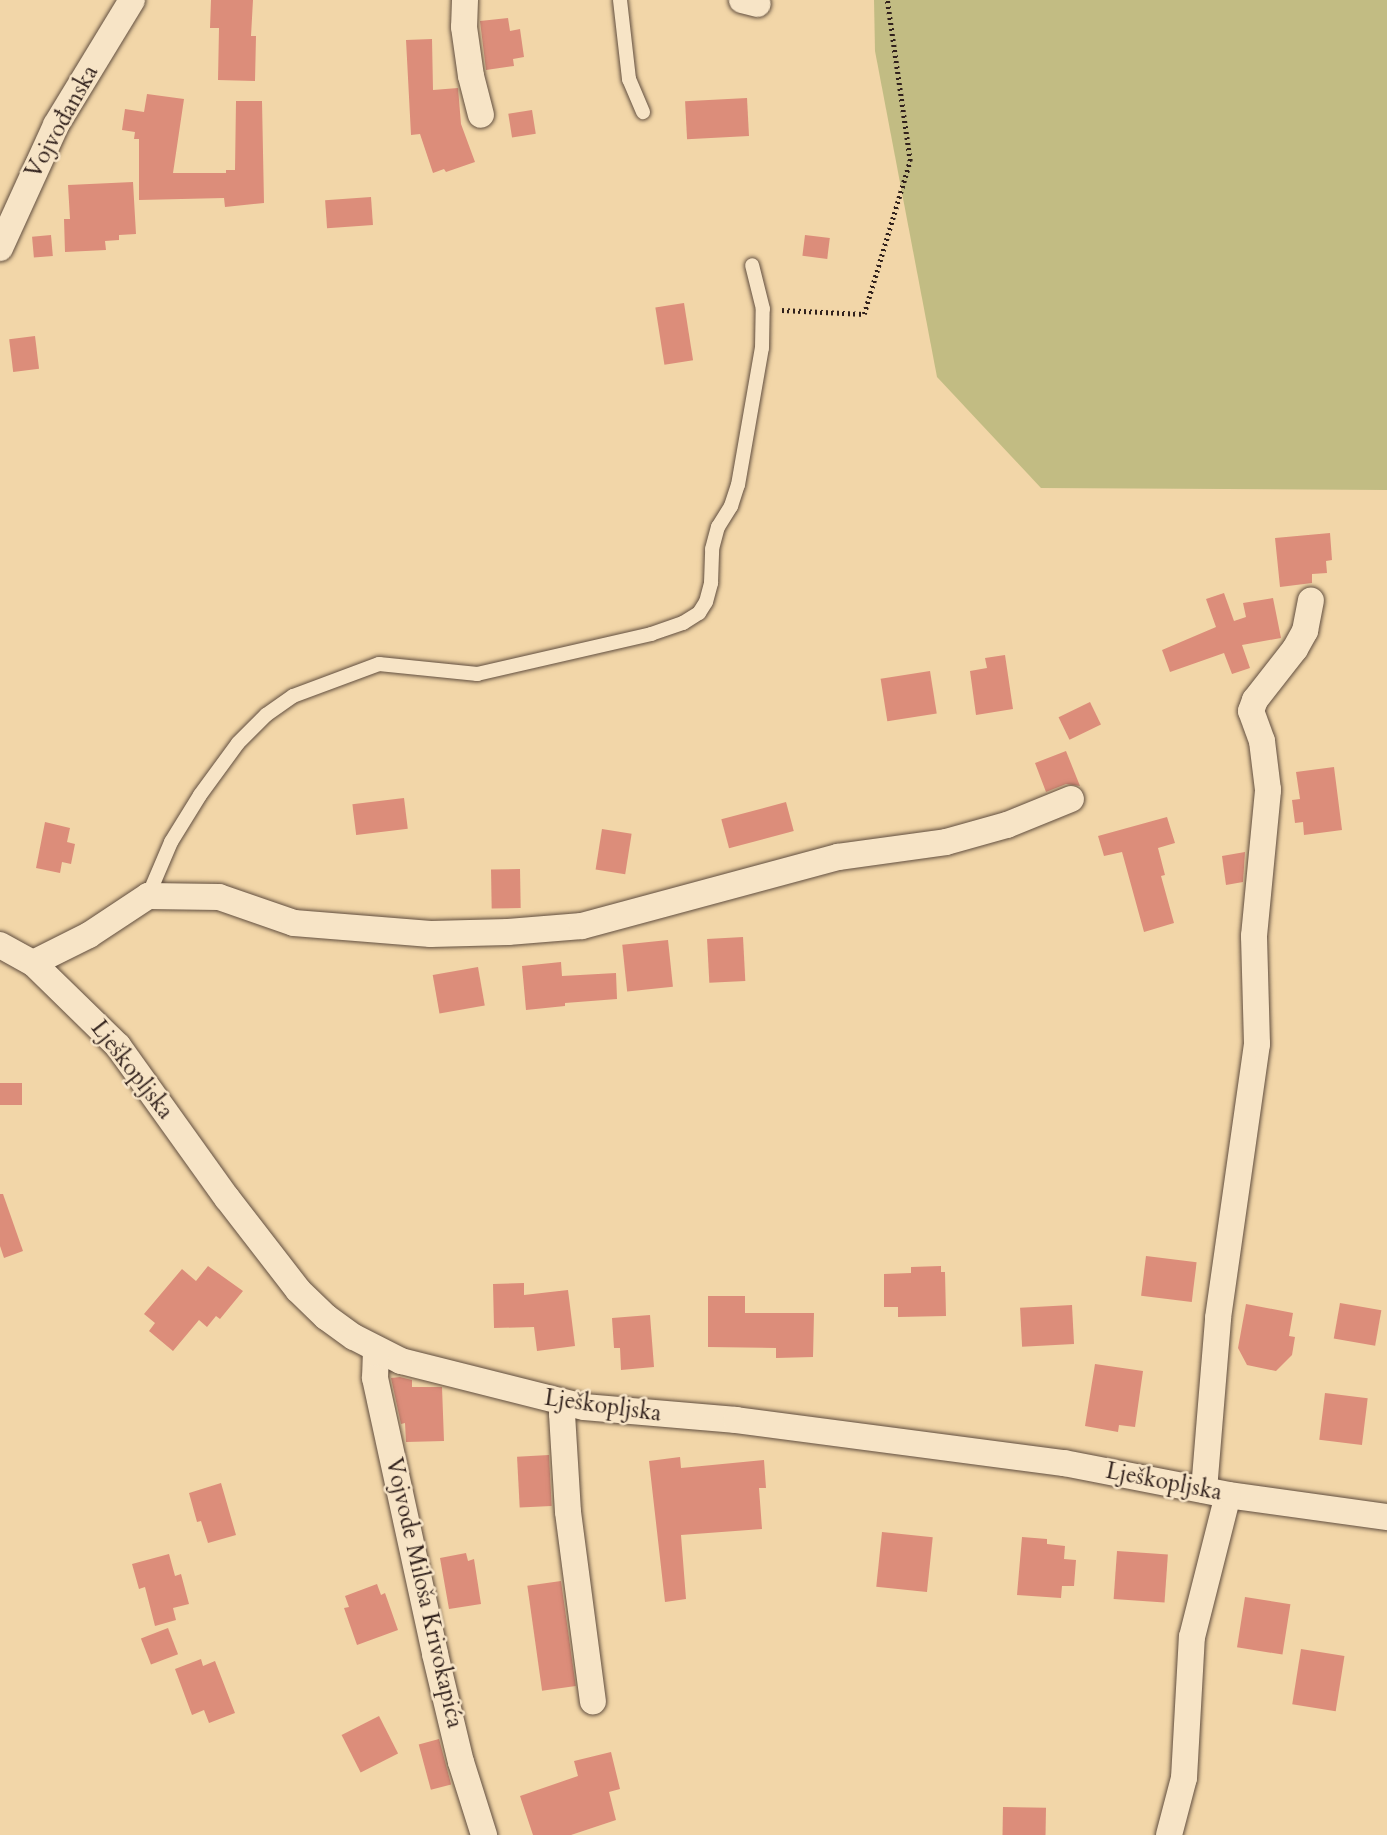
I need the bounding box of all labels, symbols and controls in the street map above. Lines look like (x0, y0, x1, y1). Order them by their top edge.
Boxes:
street label: Vojvođanska (20, 61, 104, 183)
street label: Lješkopljska (85, 1015, 179, 1125)
street label: Lješkopljska (543, 1384, 663, 1428)
street label: Vojvode Miloša Krivokapića (379, 1455, 469, 1731)
street label: Lješkopljska (1104, 1457, 1224, 1507)

